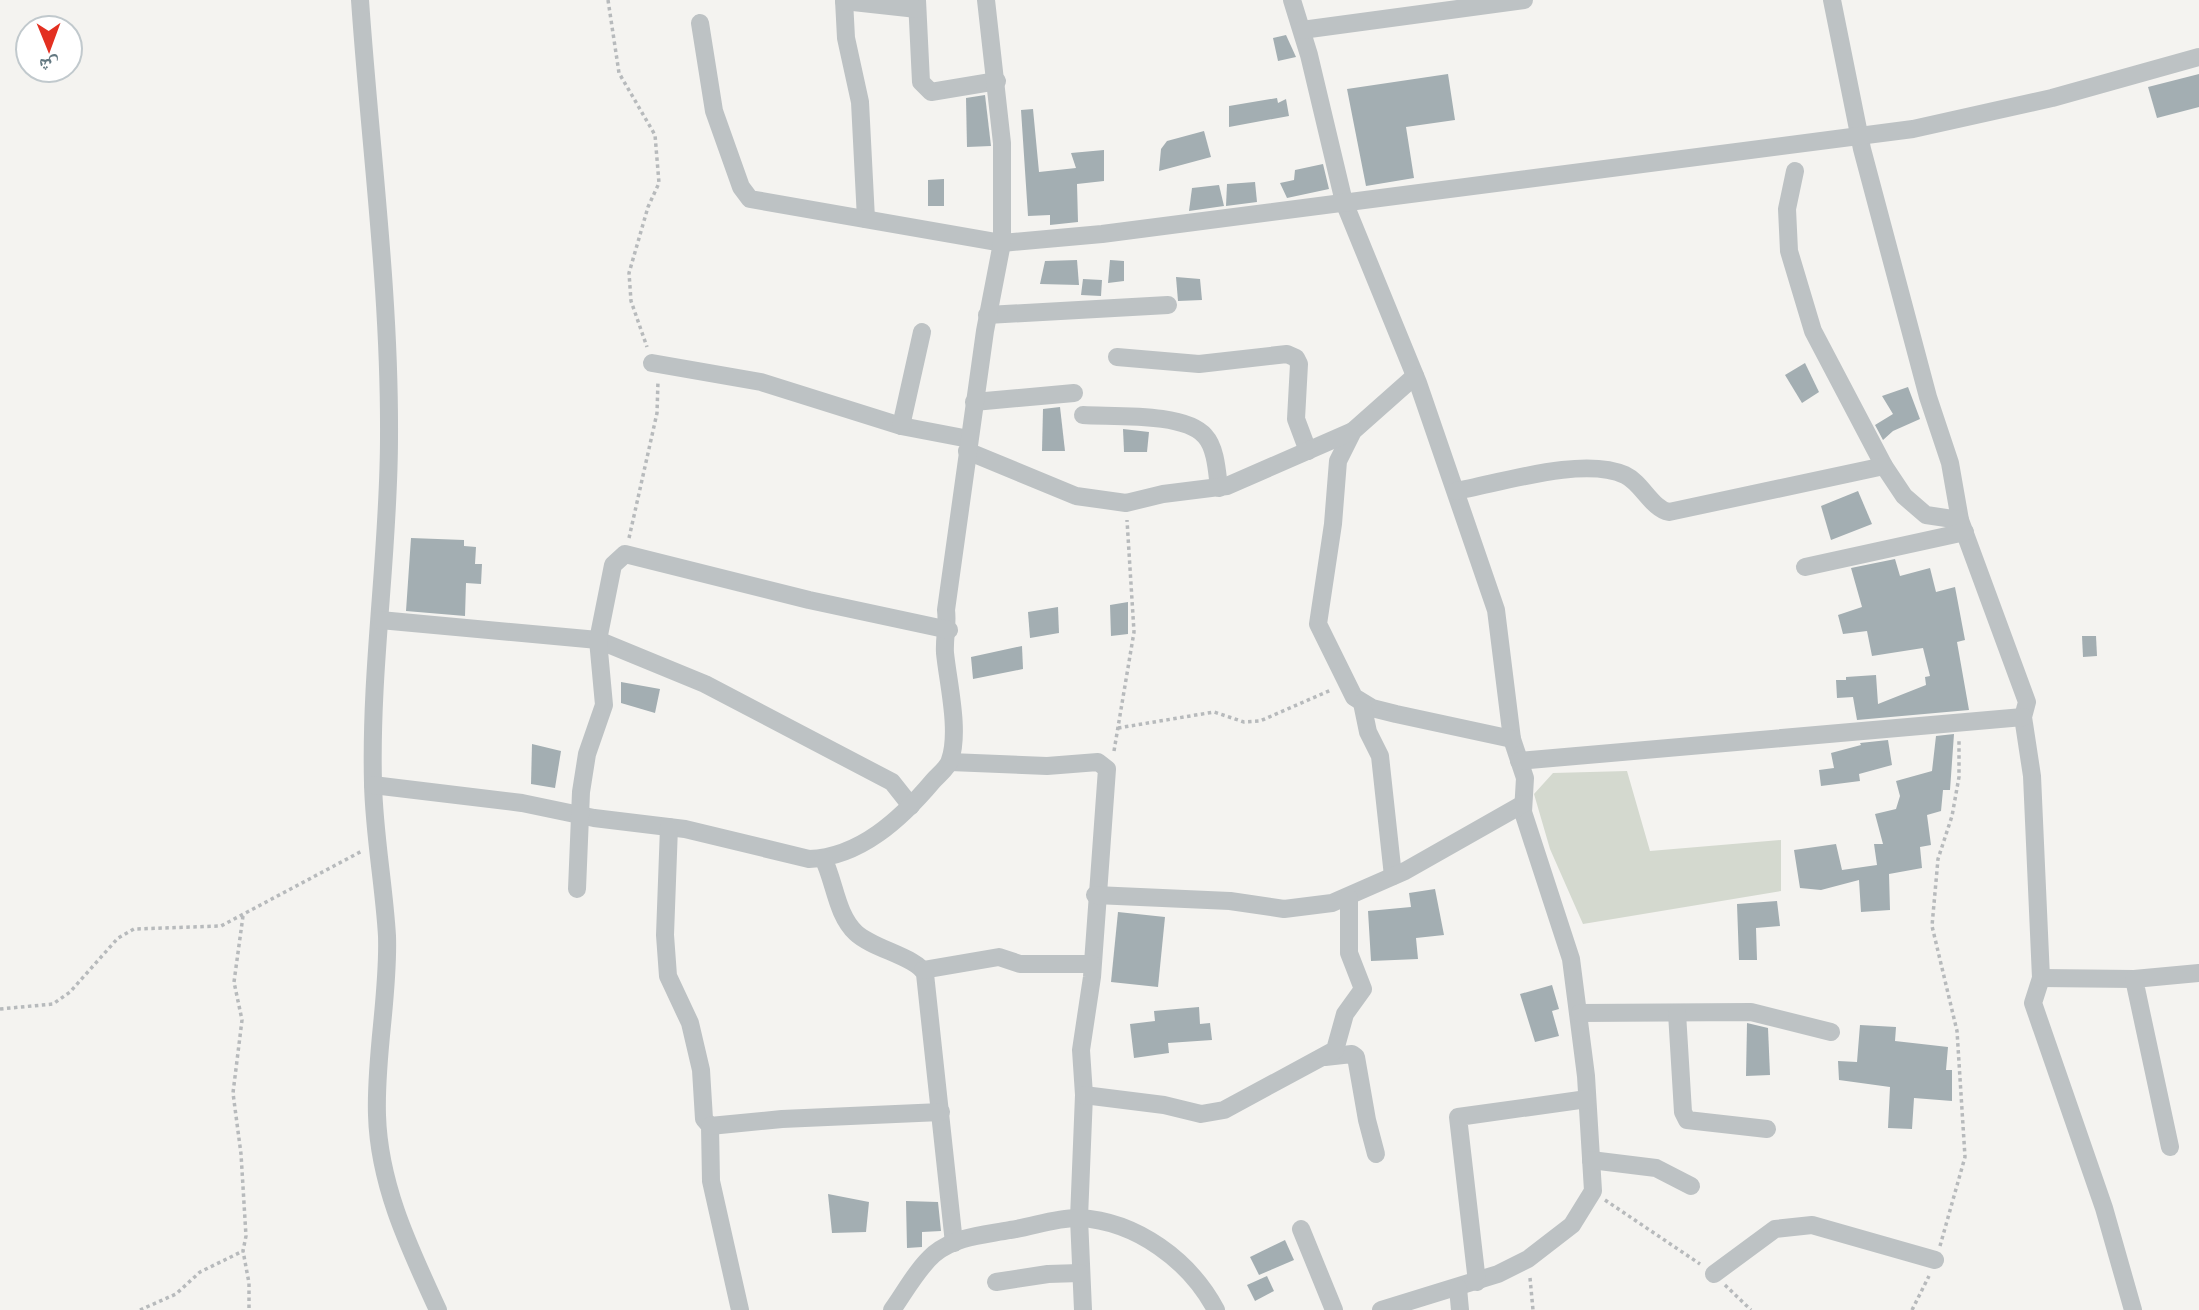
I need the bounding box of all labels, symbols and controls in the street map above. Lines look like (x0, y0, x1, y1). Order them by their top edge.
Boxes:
north arrow (14, 14, 84, 84)
text: ش (39, 54, 60, 78)

